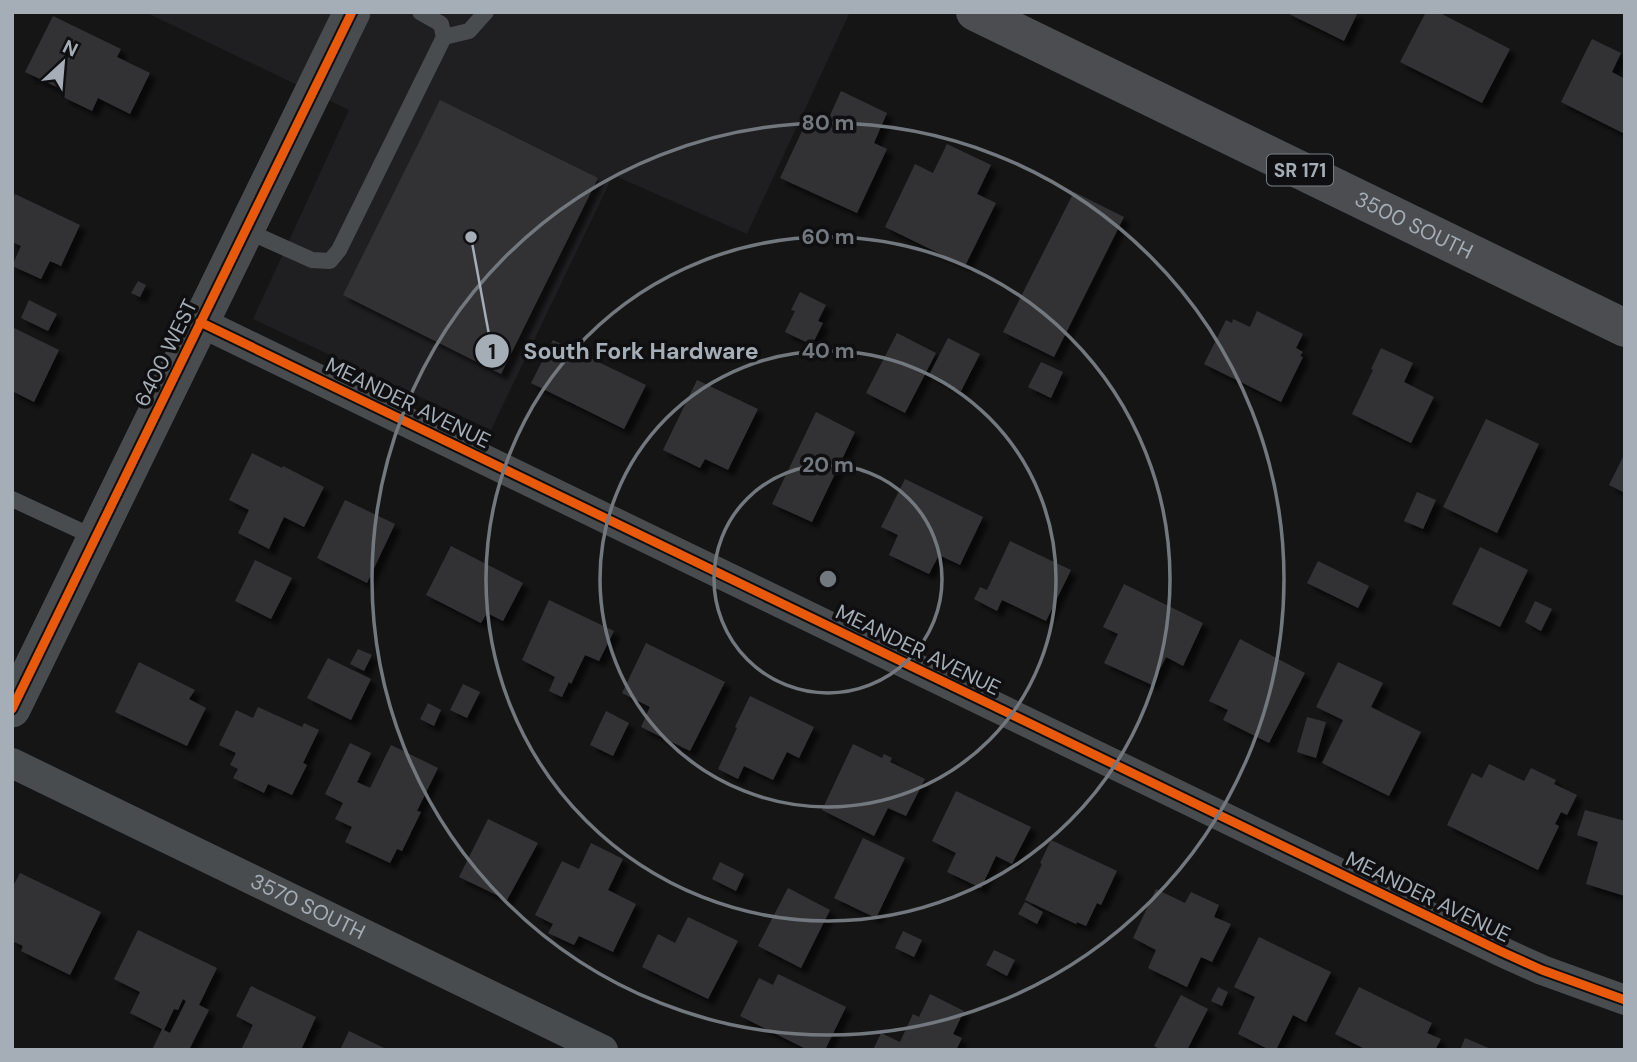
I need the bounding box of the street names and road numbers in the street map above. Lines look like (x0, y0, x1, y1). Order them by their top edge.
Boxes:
road number: SR 171 (1267, 154, 1333, 186)
street label: 3500 SOUTH (1350, 185, 1478, 266)
street label: 6400 WEST (128, 295, 204, 411)
street label: MEANDER AVENUE (321, 351, 495, 455)
street label: MEANDER AVENUE (831, 598, 1005, 702)
street label: MEANDER AVENUE (1341, 845, 1515, 949)
street label: 3570 SOUTH (246, 867, 370, 946)

